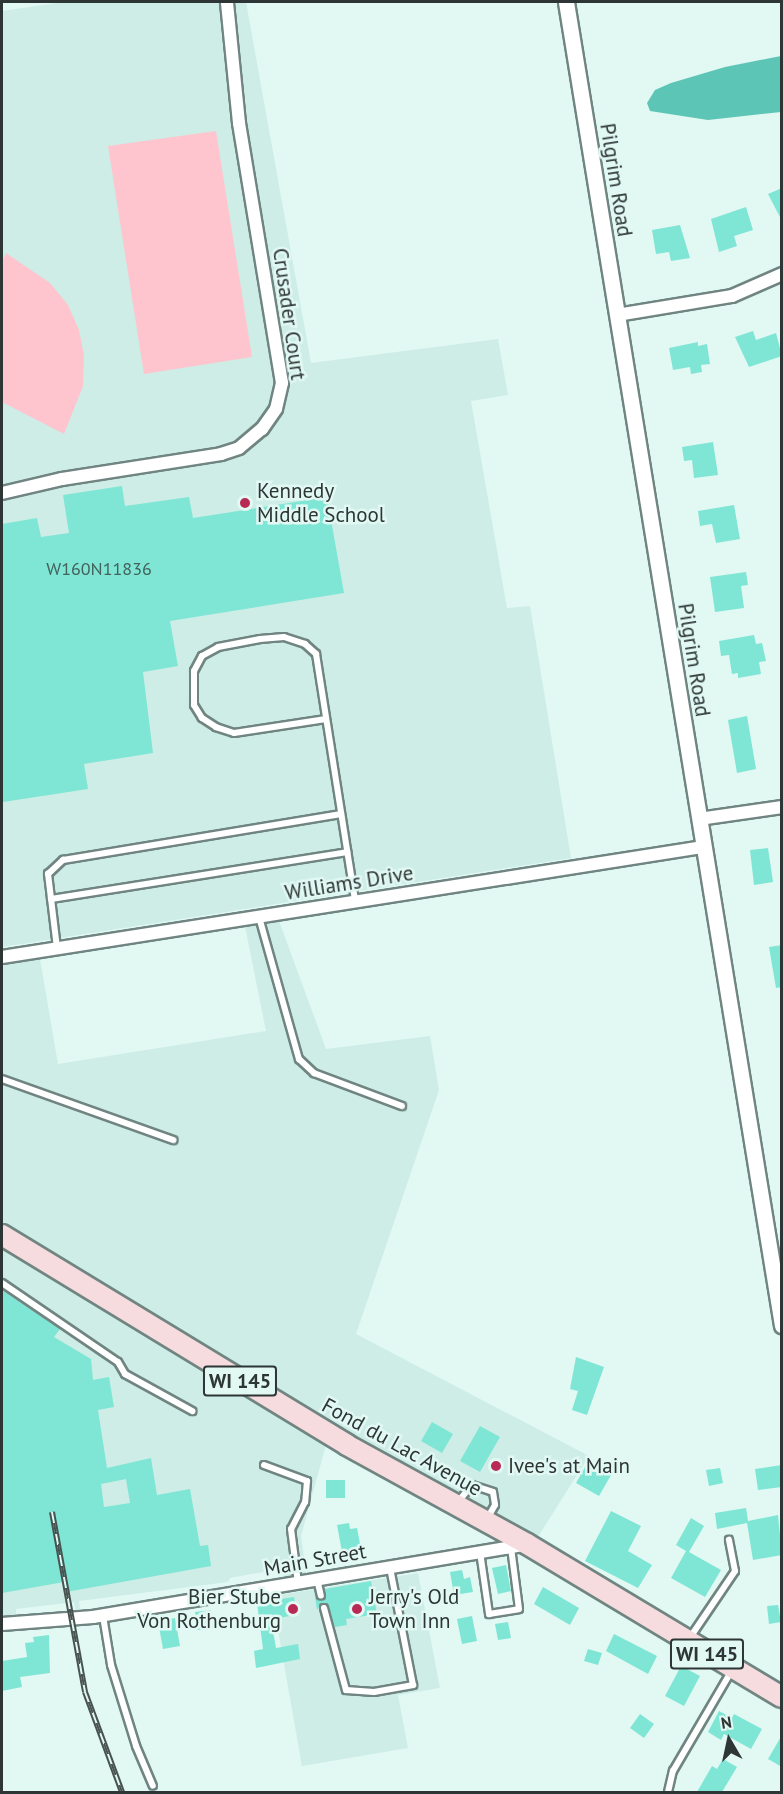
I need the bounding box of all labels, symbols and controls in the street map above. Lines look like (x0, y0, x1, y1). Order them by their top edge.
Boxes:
street label: Pilgrim Road (595, 121, 637, 239)
street label: Crusader Court (267, 247, 311, 381)
place label: Kennedy Middle School (257, 478, 385, 528)
marker: Kennedy Middle School (238, 496, 252, 510)
house number: W160N11836 (46, 558, 152, 580)
street label: Pilgrim Road (673, 601, 715, 719)
street label: Williams Drive (283, 860, 415, 906)
road number: WI 145 (202, 1364, 278, 1398)
street label: Fond du Lac Avenue (317, 1392, 487, 1502)
place label: Ivee's at Main (508, 1453, 630, 1479)
marker: Ivee's at Main (489, 1459, 503, 1473)
street label: Main Street (262, 1539, 368, 1581)
place label: Bier Stube Von Rothenburg (137, 1584, 281, 1634)
place label: Jerry's Old Town Inn (369, 1584, 459, 1634)
marker: Bier Stube Von Rothenburg (286, 1602, 300, 1616)
marker: Jerry's Old Town Inn (350, 1602, 364, 1616)
road number: WI 145 (670, 1637, 744, 1671)
north arrow (699, 1710, 759, 1770)
text: N (719, 1712, 733, 1733)

